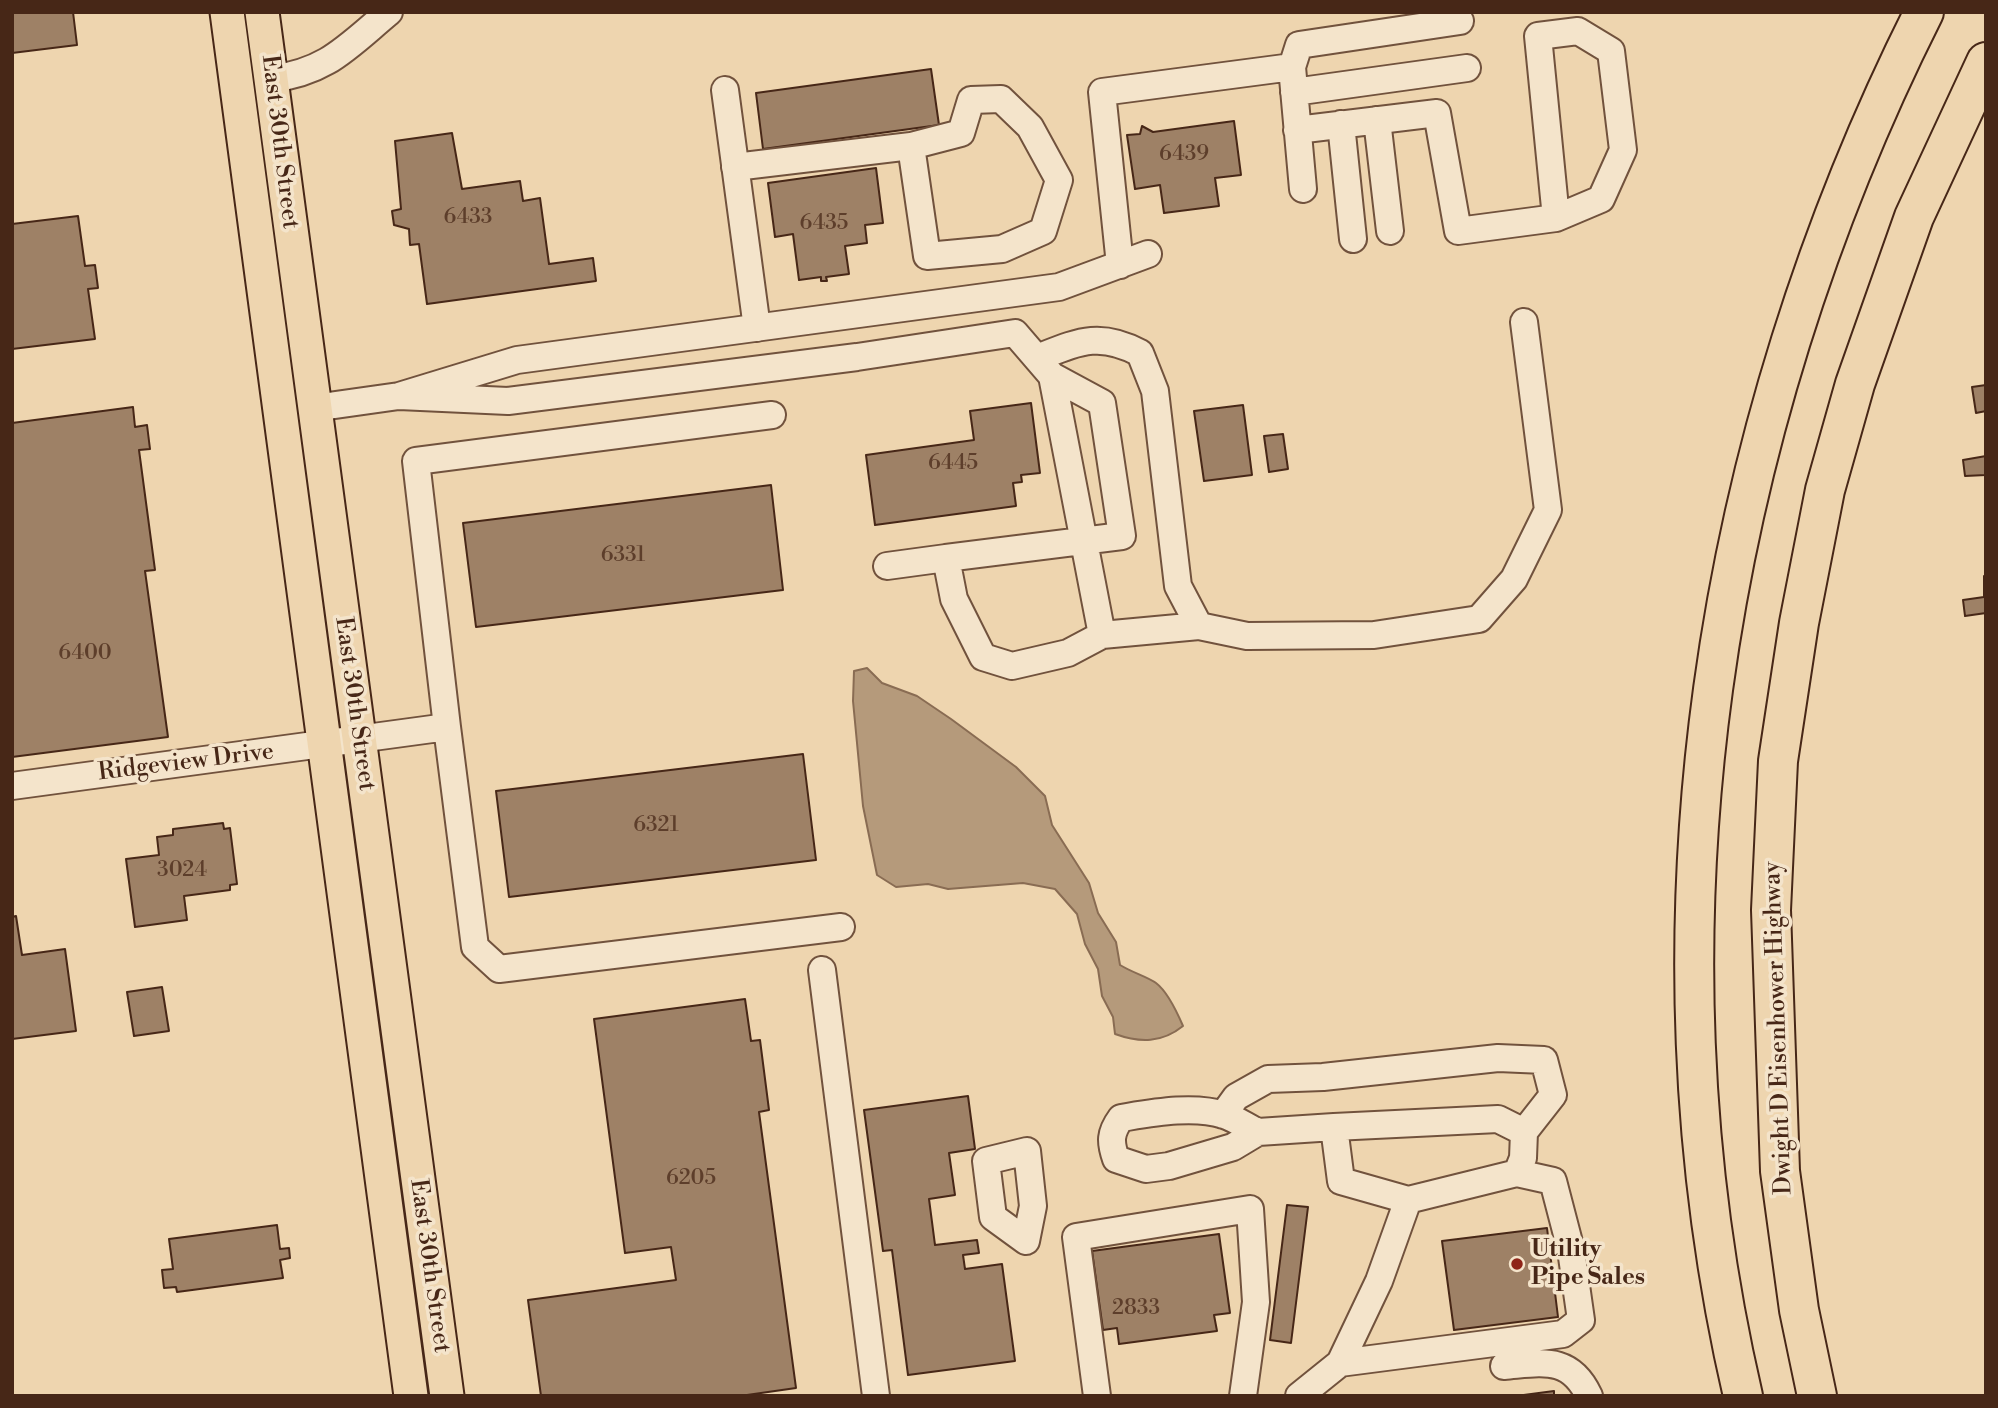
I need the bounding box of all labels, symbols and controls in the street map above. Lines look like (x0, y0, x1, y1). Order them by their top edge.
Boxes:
street label: East 30th Street (254, 53, 304, 231)
house number: 6439 (1159, 142, 1209, 168)
house number: 6433 (444, 205, 492, 231)
house number: 6435 (800, 211, 848, 237)
house number: 6445 (928, 451, 978, 477)
house number: 6331 (601, 543, 645, 569)
street label: East 30th Street (328, 615, 380, 793)
house number: 6400 (58, 641, 112, 667)
street label: Ridgeview Drive (97, 738, 275, 788)
house number: 6321 (633, 813, 679, 839)
house number: 3024 (157, 858, 207, 884)
street label: Dwight D Eisenhower Highway (1759, 861, 1799, 1195)
house number: 6205 (666, 1166, 716, 1192)
street label: East 30th Street (403, 1177, 455, 1355)
place label: Utility Pipe Sales (1531, 1236, 1645, 1292)
marker: Utility Pipe Sales (1509, 1256, 1525, 1272)
house number: 2833 (1112, 1296, 1160, 1322)

